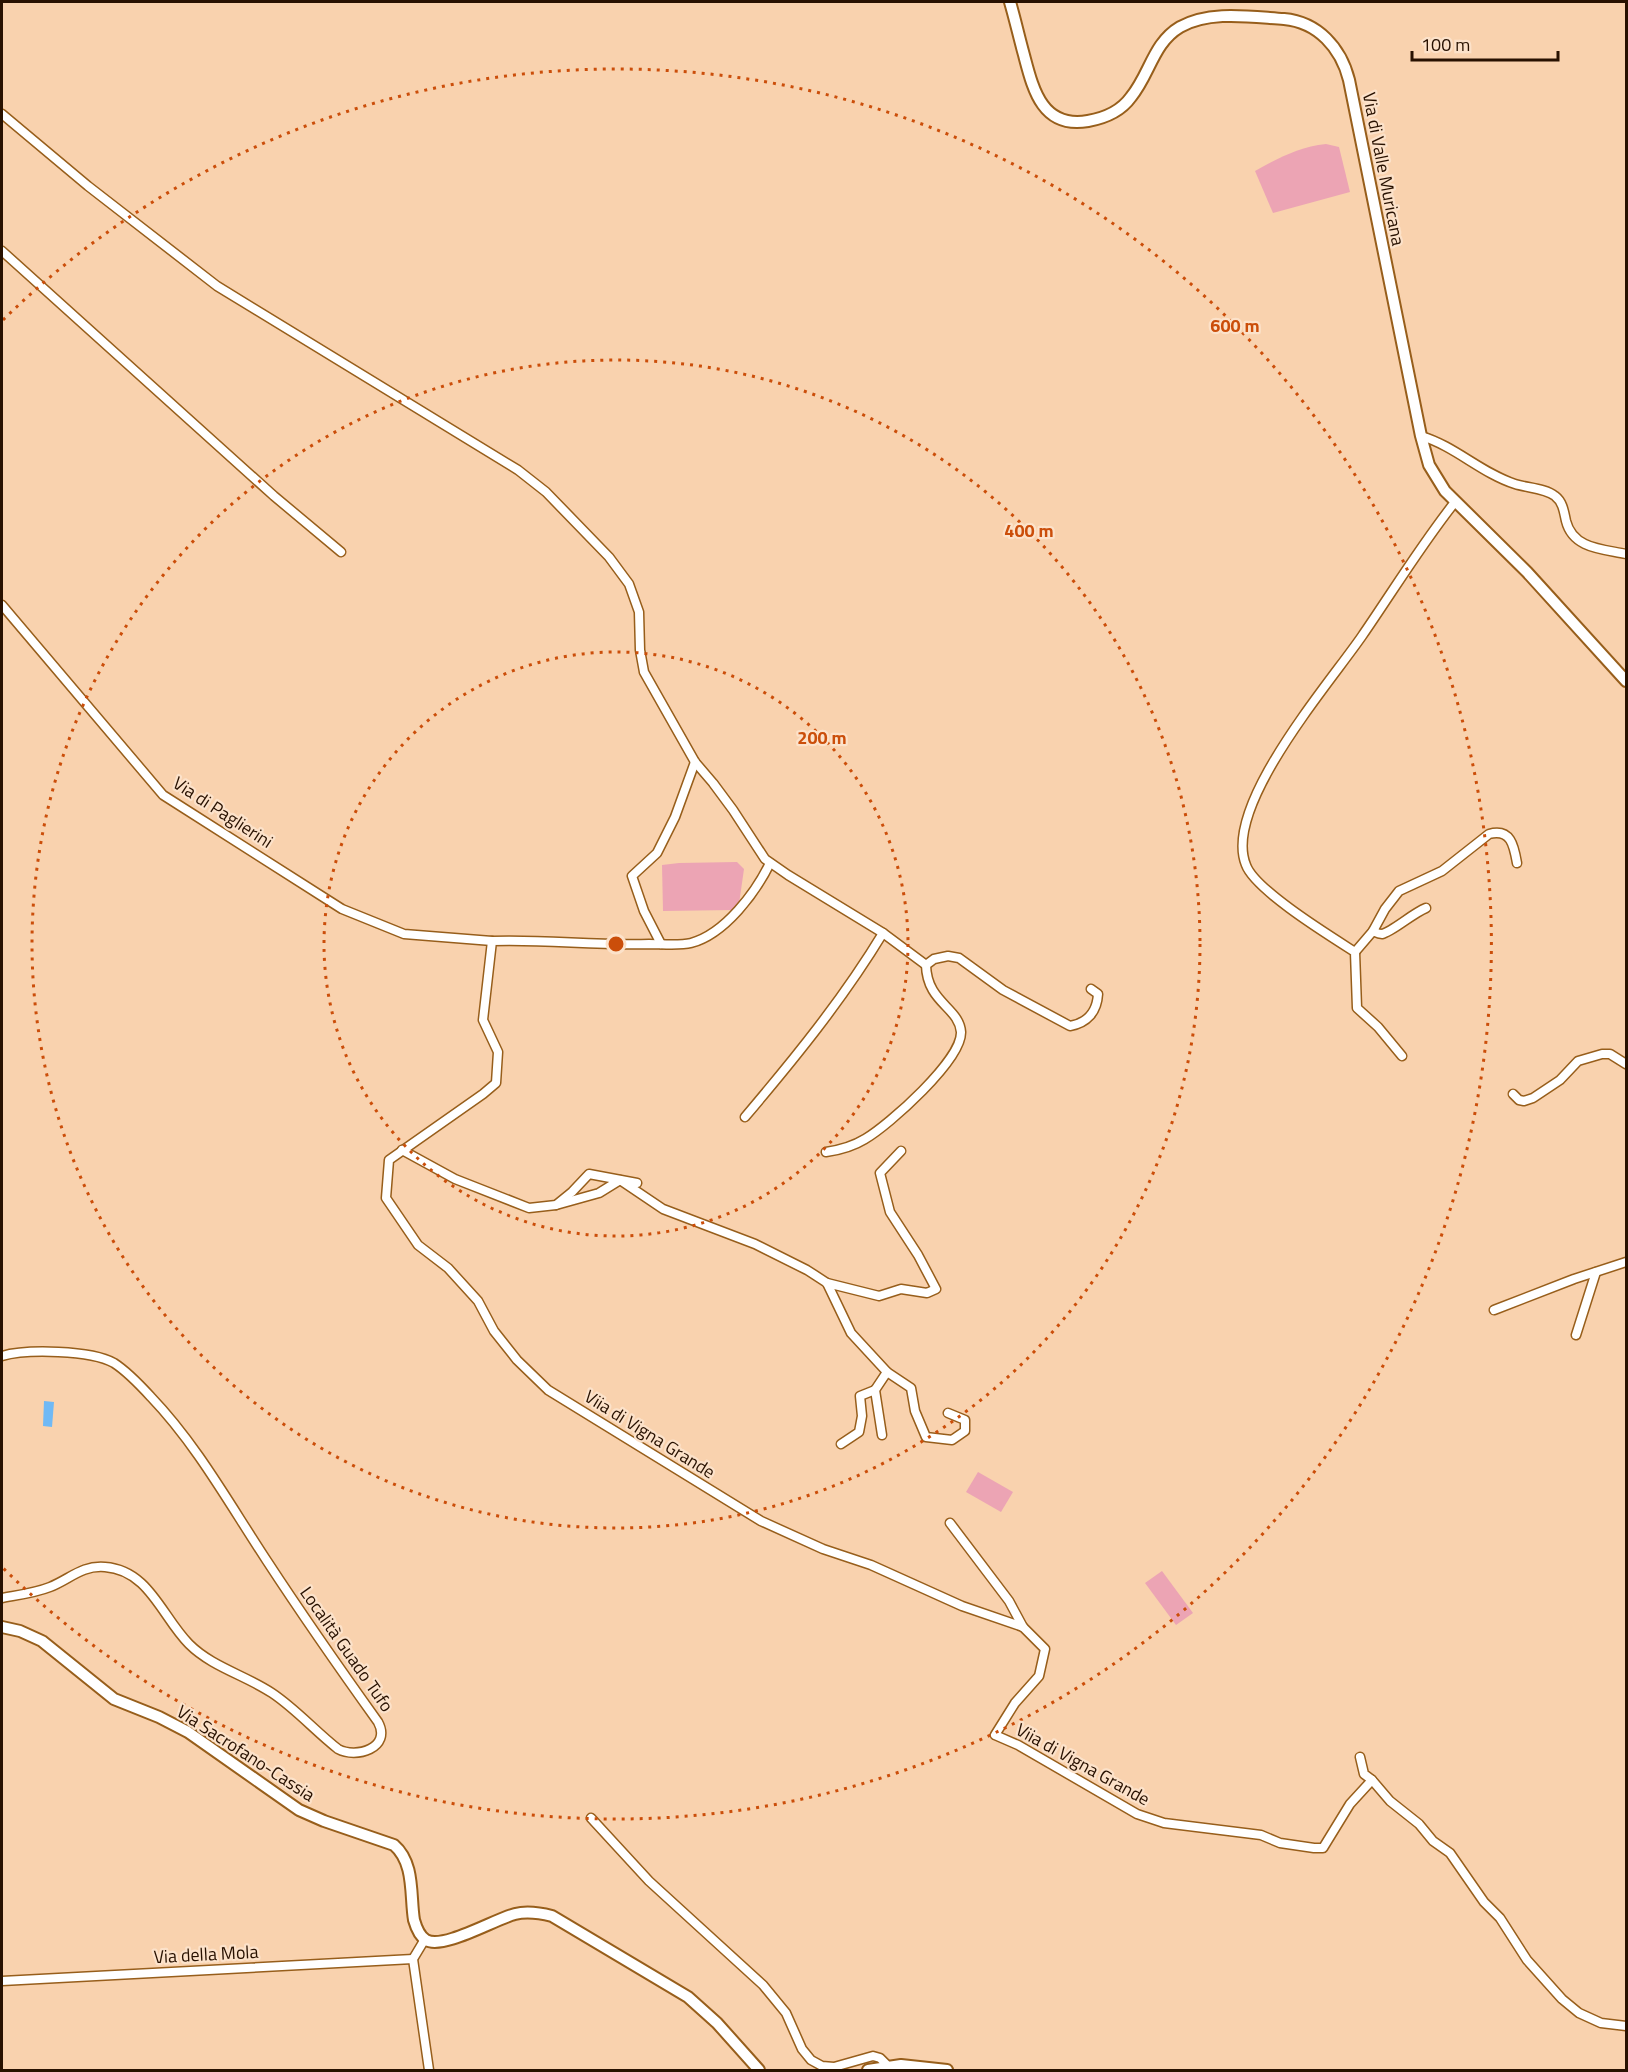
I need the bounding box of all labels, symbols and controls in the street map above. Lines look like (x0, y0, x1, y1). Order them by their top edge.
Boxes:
scale bar (1412, 24, 1558, 62)
text: 100 m (1421, 31, 1470, 58)
street label: Via di Valle Muricana (1356, 90, 1412, 248)
text: 600 m (1210, 312, 1260, 339)
text: 400 m (1004, 517, 1054, 544)
text: 200 m (797, 724, 847, 751)
street label: Via di Paglierini (168, 769, 278, 855)
centre of rings (606, 934, 626, 954)
street label: Viia di Vigna Grande (579, 1383, 721, 1485)
street label: Località Guado Tufo (294, 1581, 400, 1717)
street label: Via Sacrofano-Cassia (172, 1698, 320, 1808)
street label: Viia di Vigna Grande (1011, 1716, 1155, 1812)
street label: Via della Mola (153, 1938, 259, 1970)

